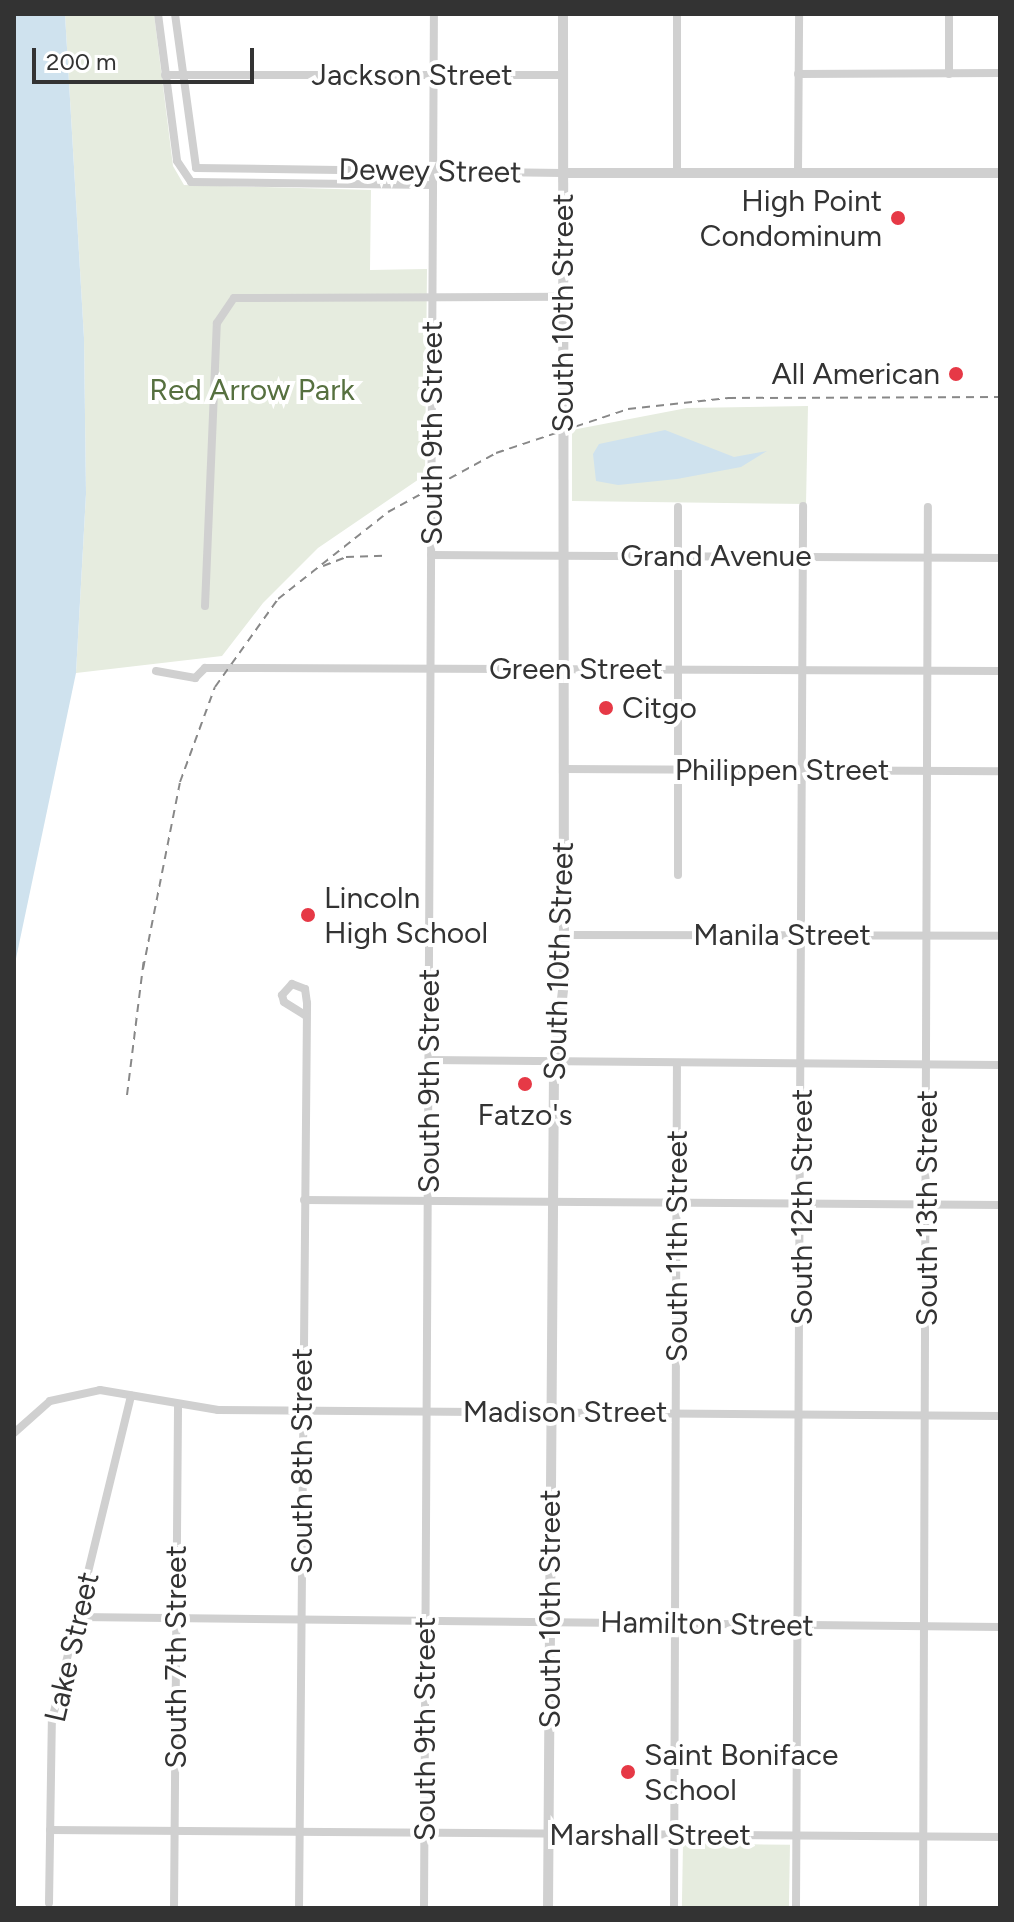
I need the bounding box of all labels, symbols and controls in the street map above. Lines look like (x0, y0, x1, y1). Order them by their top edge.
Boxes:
scale bar (36, 32, 258, 82)
text: 200 m (46, 47, 117, 76)
street label: Jackson Street (311, 57, 513, 93)
street label: Dewey Street (338, 151, 522, 191)
place label: High Point Condominum (700, 183, 882, 254)
street label: South 10th Street (545, 193, 581, 433)
marker: High Point Condominum (889, 209, 907, 227)
street label: South 9th Street (414, 321, 450, 545)
place label: All American (771, 356, 940, 392)
marker: All American (947, 365, 965, 383)
park label: Red Arrow Park (149, 372, 355, 408)
street label: Grand Avenue (620, 538, 812, 574)
street label: Green Street (489, 651, 663, 687)
place label: Citgo (622, 690, 697, 726)
marker: Citgo (597, 699, 615, 717)
street label: Philippen Street (675, 752, 889, 788)
street label: South 10th Street (537, 841, 581, 1081)
place label: Lincoln High School (324, 880, 488, 950)
marker: Lincoln High School (299, 906, 317, 924)
street label: Manila Street (693, 917, 871, 953)
street label: South 9th Street (411, 969, 447, 1193)
marker: Fatzo's (516, 1075, 534, 1093)
street label: South 12th Street (784, 1089, 820, 1325)
street label: South 13th Street (909, 1090, 945, 1326)
place label: Fatzo's (478, 1097, 572, 1133)
street label: South 11th Street (659, 1130, 695, 1362)
street label: South 8th Street (284, 1348, 320, 1574)
street label: Madison Street (463, 1394, 667, 1430)
street label: South 10th Street (532, 1489, 568, 1729)
street label: South 7th Street (158, 1545, 194, 1769)
street label: Lake Street (37, 1568, 107, 1726)
street label: Hamilton Street (600, 1604, 814, 1644)
street label: South 9th Street (407, 1617, 443, 1841)
place label: Saint Boniface School (644, 1737, 838, 1808)
marker: Saint Boniface School (619, 1763, 637, 1781)
street label: Marshall Street (549, 1817, 751, 1853)

